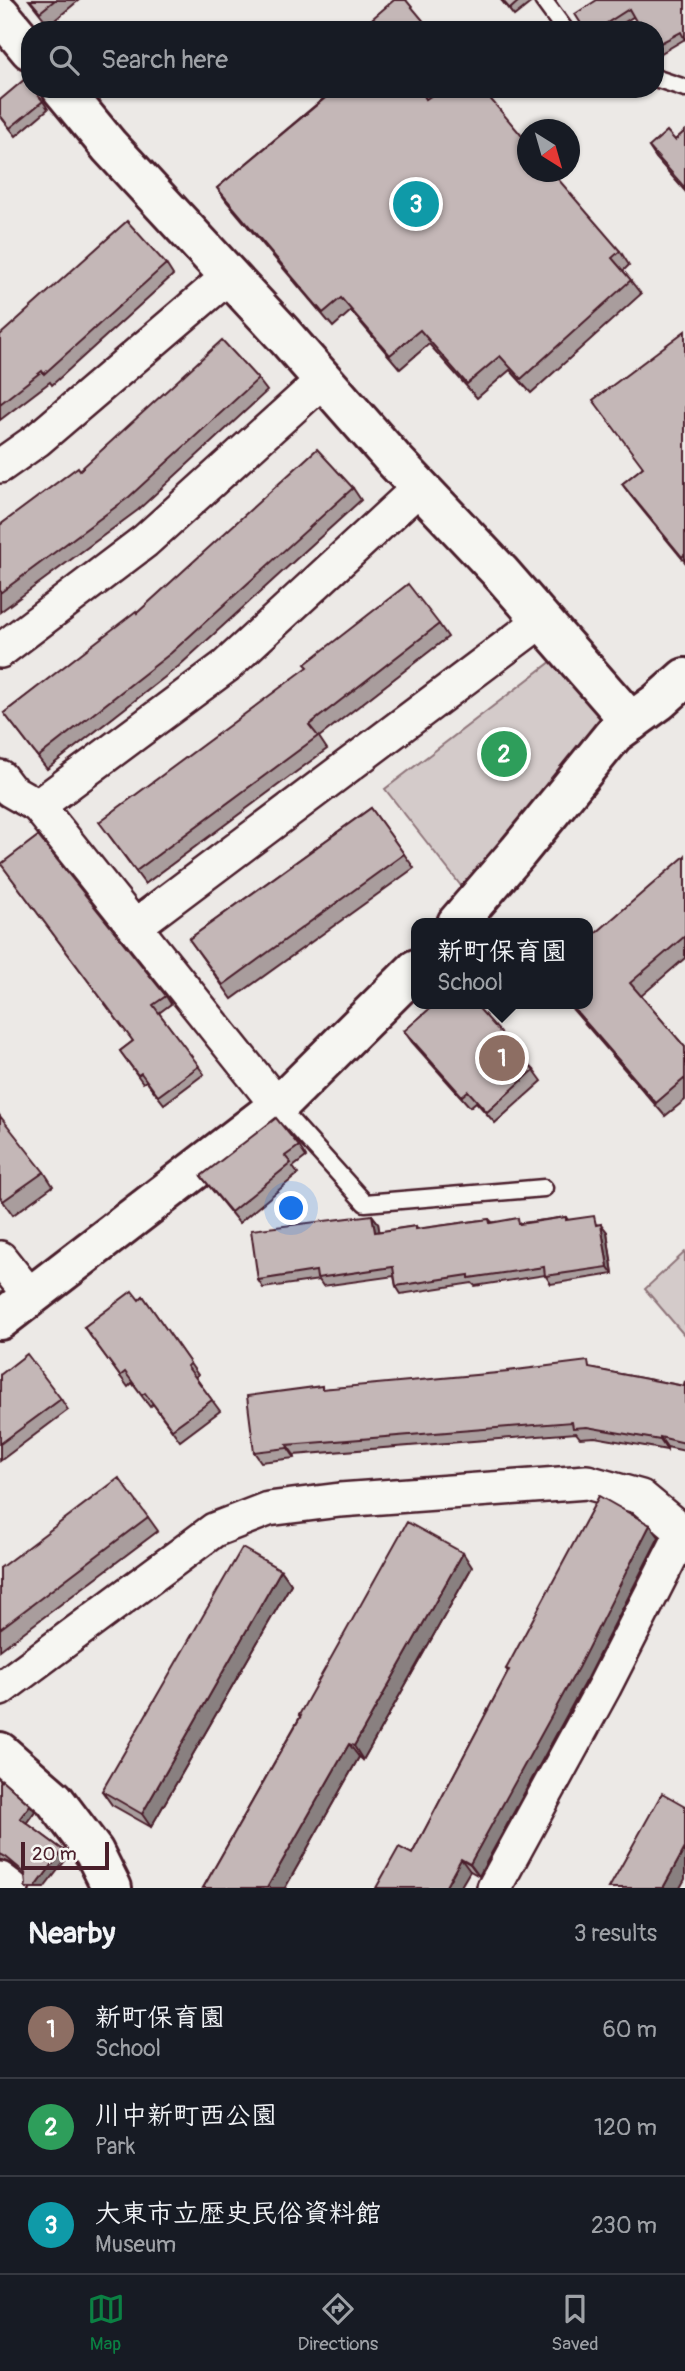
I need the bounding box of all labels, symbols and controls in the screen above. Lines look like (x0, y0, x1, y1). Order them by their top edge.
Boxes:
search box (21, 21, 664, 98)
icon: search (45, 41, 83, 79)
text: Search here (101, 44, 228, 76)
north arrow (517, 119, 580, 182)
pin: 3 (393, 178, 439, 230)
pin: 2 (481, 728, 527, 780)
popup (411, 918, 593, 1009)
text: 新町保育園 (437, 936, 567, 968)
text: School (437, 968, 503, 997)
pin: 1 (479, 1032, 525, 1084)
your location (274, 1191, 308, 1225)
scale bar (21, 1839, 108, 1871)
text: 20 m (32, 1842, 77, 1866)
text: Nearby (28, 1915, 115, 1952)
text: 3 results (574, 1919, 657, 1948)
text: 新町保育園 (95, 2002, 225, 2034)
text: 1 (47, 2015, 56, 2044)
text: 60 m (602, 2015, 657, 2044)
text: School (95, 2034, 161, 2063)
text: 川中新町西公園 (95, 2100, 277, 2132)
text: 2 (45, 2113, 57, 2142)
text: 120 m (594, 2113, 657, 2142)
text: Park (95, 2132, 135, 2161)
text: 大東市立歴史民俗資料館 (95, 2198, 381, 2230)
text: 3 (45, 2211, 57, 2240)
text: 230 m (591, 2211, 657, 2240)
text: Museum (95, 2230, 176, 2259)
tab: Map (87, 2290, 125, 2356)
tab: Directions (298, 2290, 378, 2356)
tab: Saved (551, 2290, 598, 2356)

